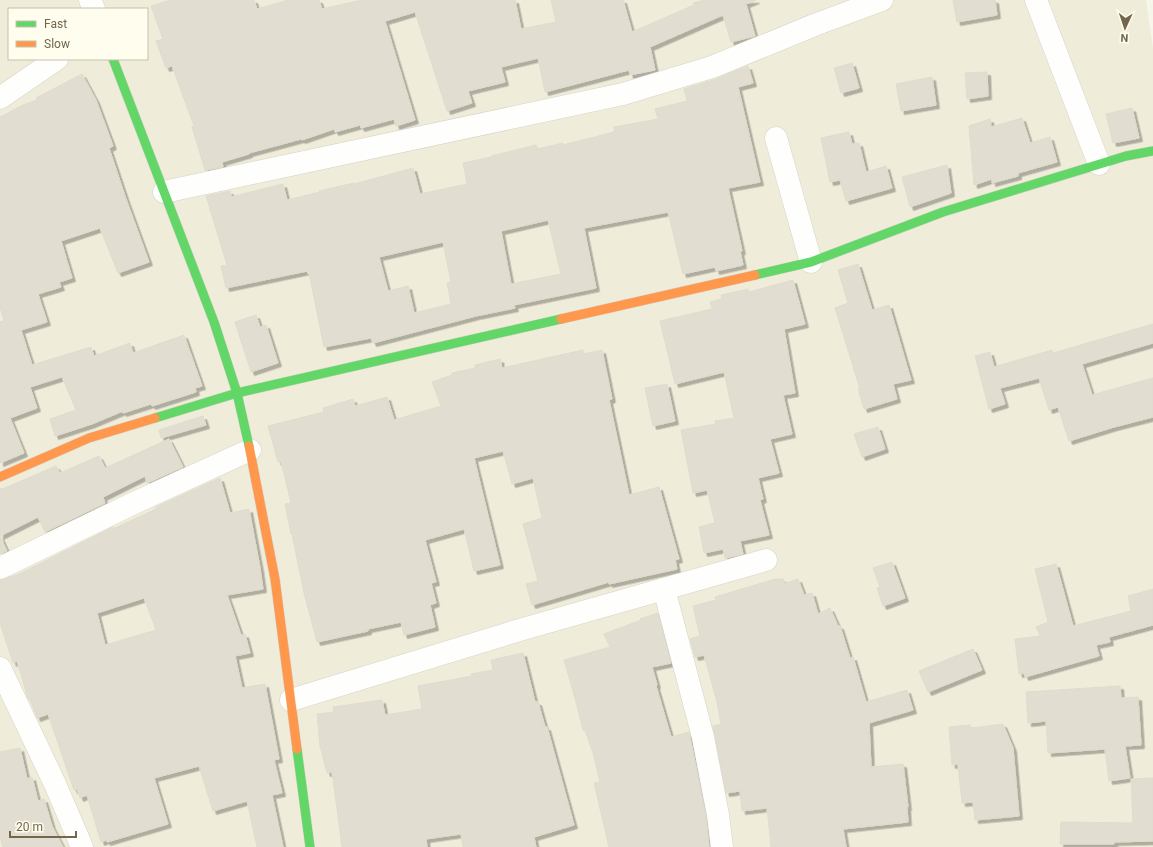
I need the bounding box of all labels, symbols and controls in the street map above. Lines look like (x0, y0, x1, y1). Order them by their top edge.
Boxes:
legend (8, 8, 148, 60)
north arrow (1105, 8, 1145, 48)
text: Fast (44, 17, 67, 31)
text: N (1120, 31, 1129, 44)
text: Slow (44, 37, 70, 51)
scale bar (10, 813, 76, 839)
text: 20 m (16, 820, 43, 834)

